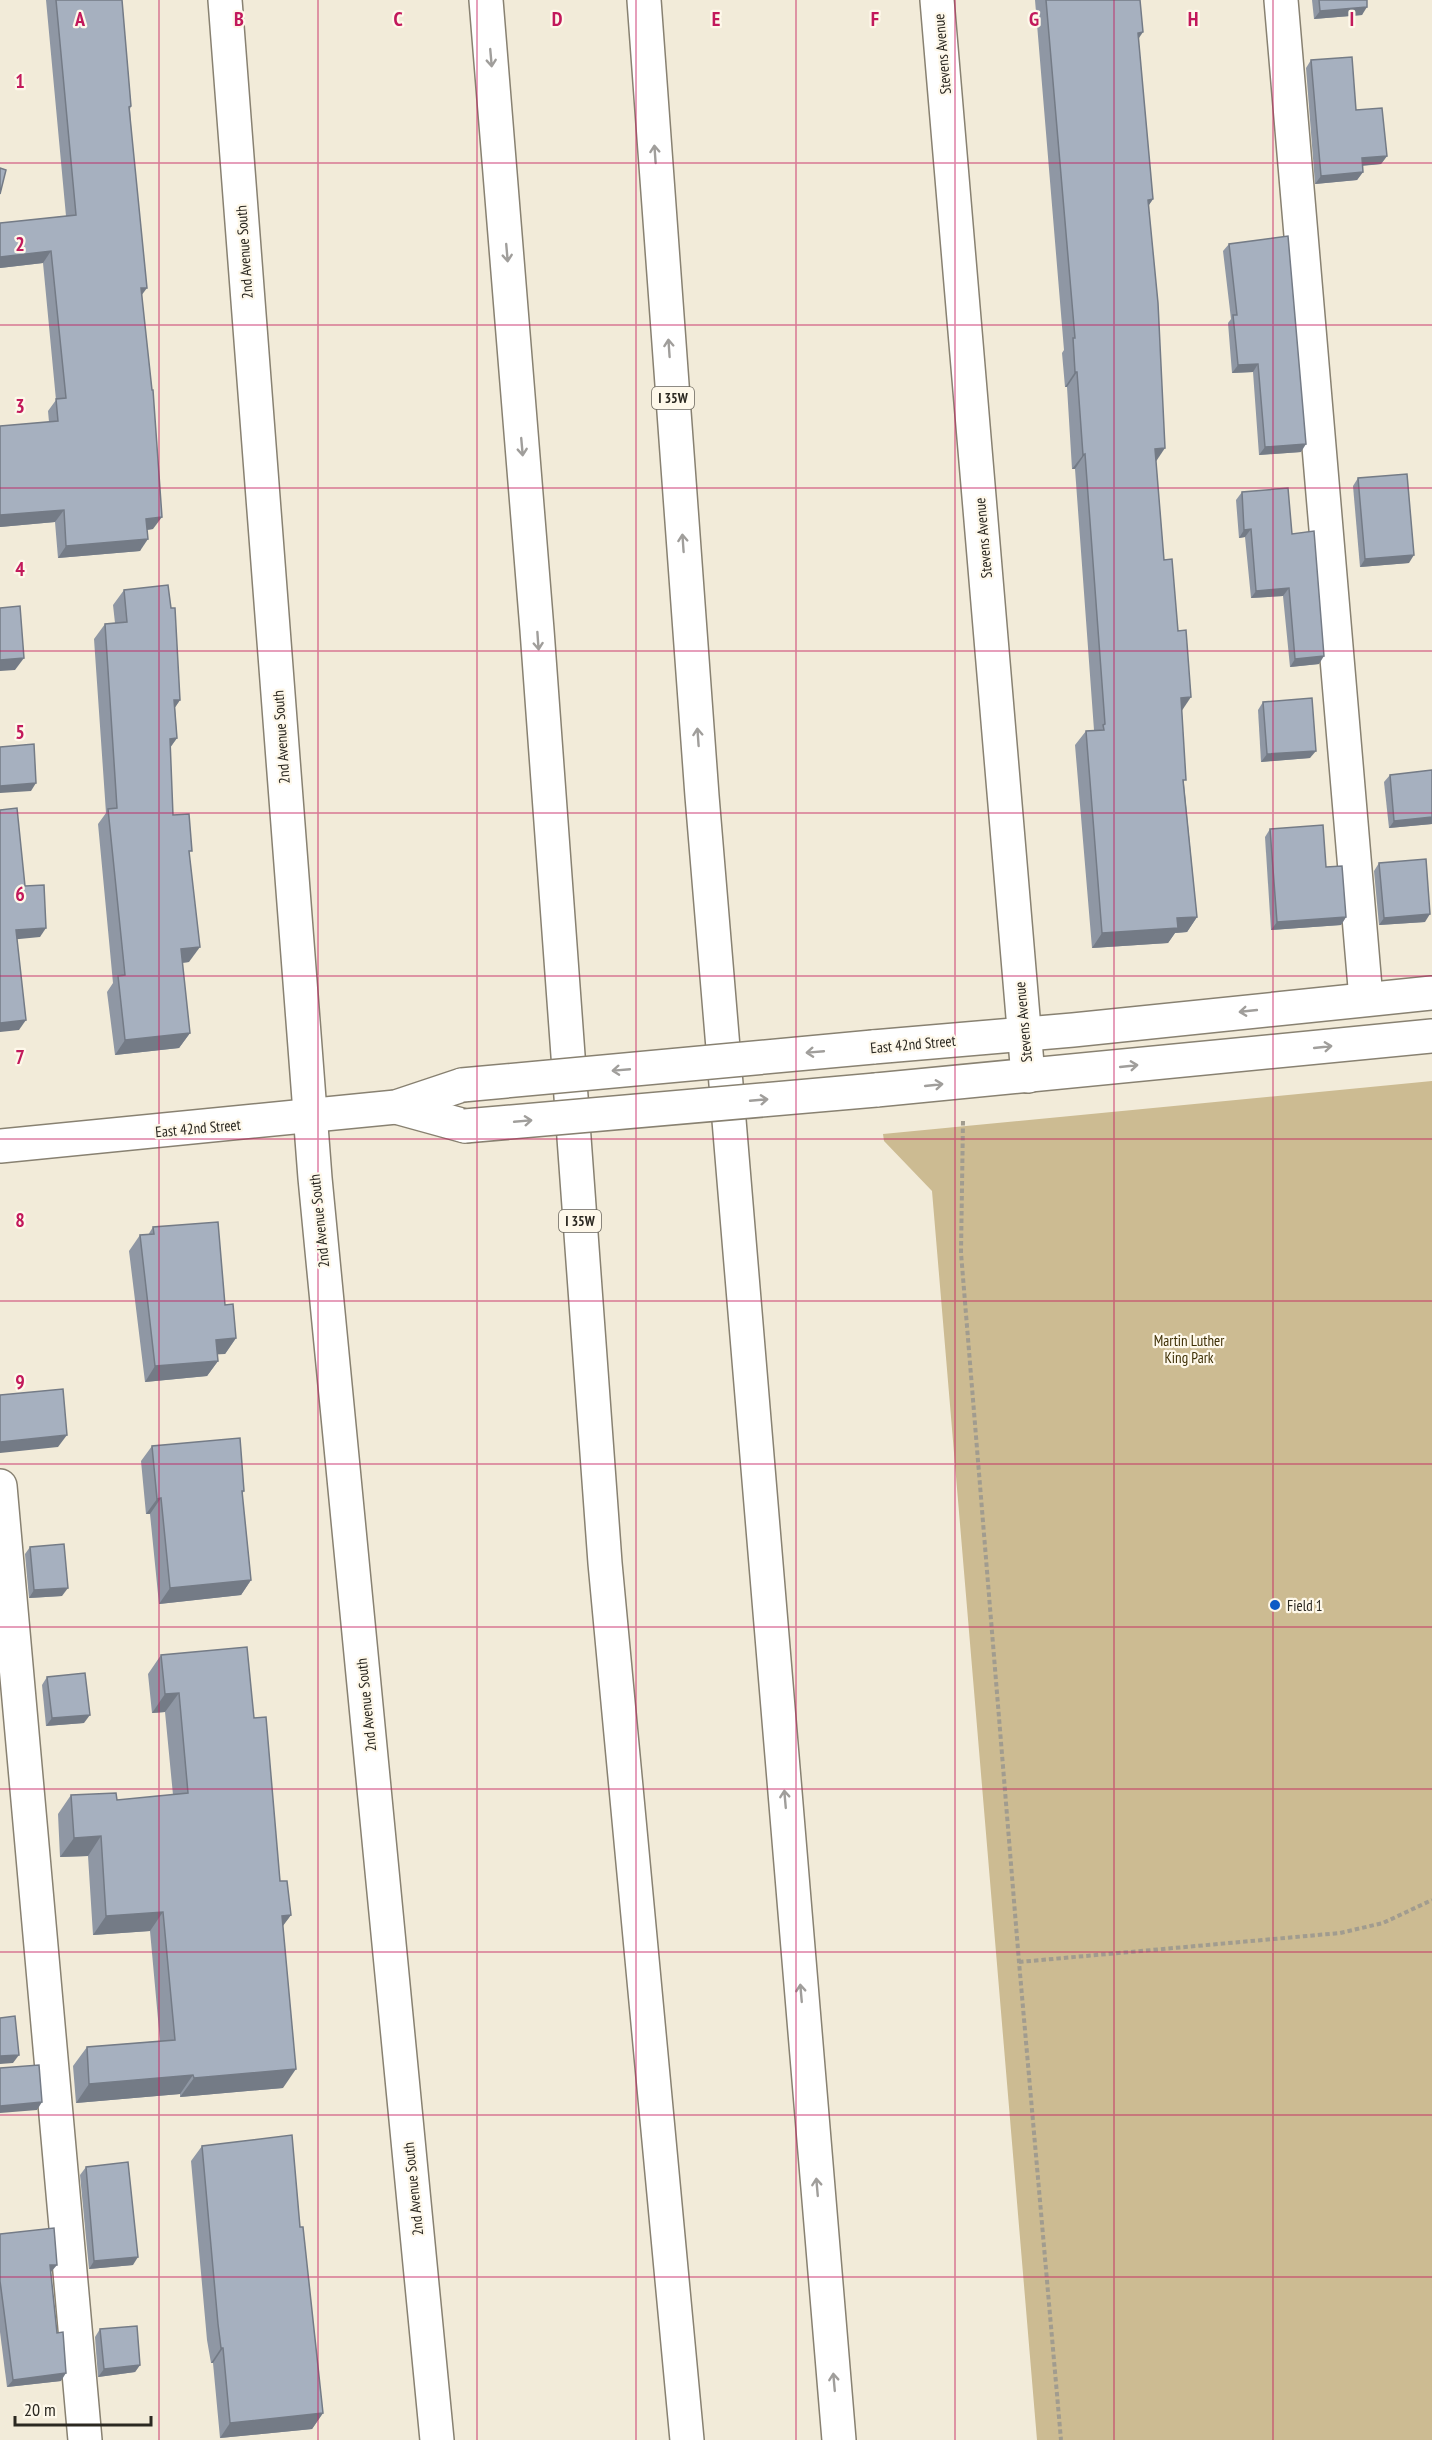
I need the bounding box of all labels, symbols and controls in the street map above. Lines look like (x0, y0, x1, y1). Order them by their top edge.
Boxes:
text: A (74, 6, 86, 32)
text: B (234, 6, 244, 32)
text: C (393, 6, 403, 32)
text: D (552, 6, 563, 32)
text: E (712, 6, 720, 32)
text: F (871, 6, 879, 32)
text: G (1029, 6, 1039, 32)
text: H (1188, 6, 1198, 32)
text: I (1350, 6, 1354, 32)
street label: Stevens Avenue (929, 13, 955, 95)
one-way arrow (486, 48, 497, 68)
text: 1 (15, 68, 25, 94)
one-way arrow (649, 144, 660, 164)
street label: 2nd Avenue South (231, 205, 257, 299)
text: 2 (15, 231, 25, 257)
one-way arrow (501, 242, 512, 262)
one-way arrow (664, 339, 675, 359)
road number: I 35W (652, 387, 694, 409)
text: 3 (15, 393, 25, 419)
one-way arrow (517, 437, 528, 457)
street label: Stevens Avenue (970, 497, 996, 579)
one-way arrow (678, 533, 689, 553)
text: 4 (15, 556, 25, 582)
one-way arrow (533, 631, 544, 651)
street label: 2nd Avenue South (268, 690, 294, 784)
text: 5 (15, 719, 25, 745)
one-way arrow (692, 728, 703, 748)
text: 6 (15, 881, 25, 907)
street label: Stevens Avenue (1010, 981, 1036, 1063)
one-way arrow (1239, 1006, 1259, 1017)
street label: East 42nd Street (870, 1031, 956, 1057)
one-way arrow (1312, 1041, 1332, 1052)
text: 7 (15, 1044, 25, 1070)
one-way arrow (805, 1047, 825, 1058)
one-way arrow (1118, 1060, 1138, 1071)
one-way arrow (611, 1065, 631, 1076)
one-way arrow (924, 1079, 944, 1090)
one-way arrow (749, 1094, 768, 1105)
street label: East 42nd Street (155, 1115, 241, 1141)
one-way arrow (512, 1115, 532, 1126)
street label: 2nd Avenue South (305, 1173, 333, 1269)
text: 8 (15, 1207, 25, 1233)
road number: I 35W (559, 1210, 601, 1232)
park label: Martin Luther King Park (1154, 1331, 1225, 1367)
text: 9 (15, 1369, 25, 1395)
place label: Field 1 (1287, 1596, 1323, 1615)
marker: Field 1 (1268, 1598, 1282, 1612)
street label: 2nd Avenue South (352, 1657, 380, 1753)
one-way arrow (779, 1789, 790, 1809)
one-way arrow (795, 1984, 806, 2004)
street label: 2nd Avenue South (399, 2141, 427, 2237)
one-way arrow (811, 2178, 822, 2198)
one-way arrow (828, 2372, 839, 2392)
scale bar (15, 2389, 152, 2427)
text: 20 m (24, 2398, 56, 2421)

